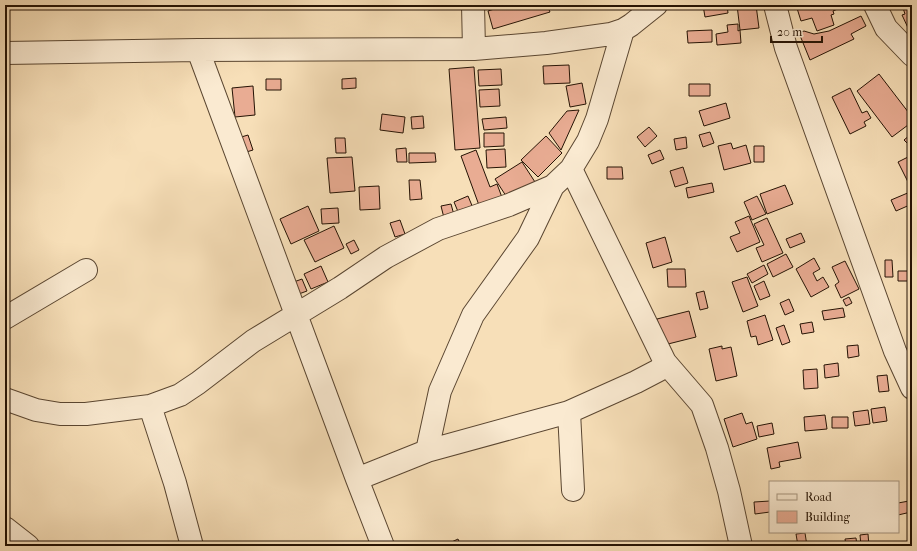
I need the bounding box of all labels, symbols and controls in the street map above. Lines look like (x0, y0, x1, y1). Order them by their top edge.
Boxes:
scale bar (771, 18, 822, 44)
text: 20 m (777, 25, 802, 39)
legend (769, 481, 899, 533)
text: Road (805, 490, 832, 504)
text: Building (805, 510, 850, 524)

